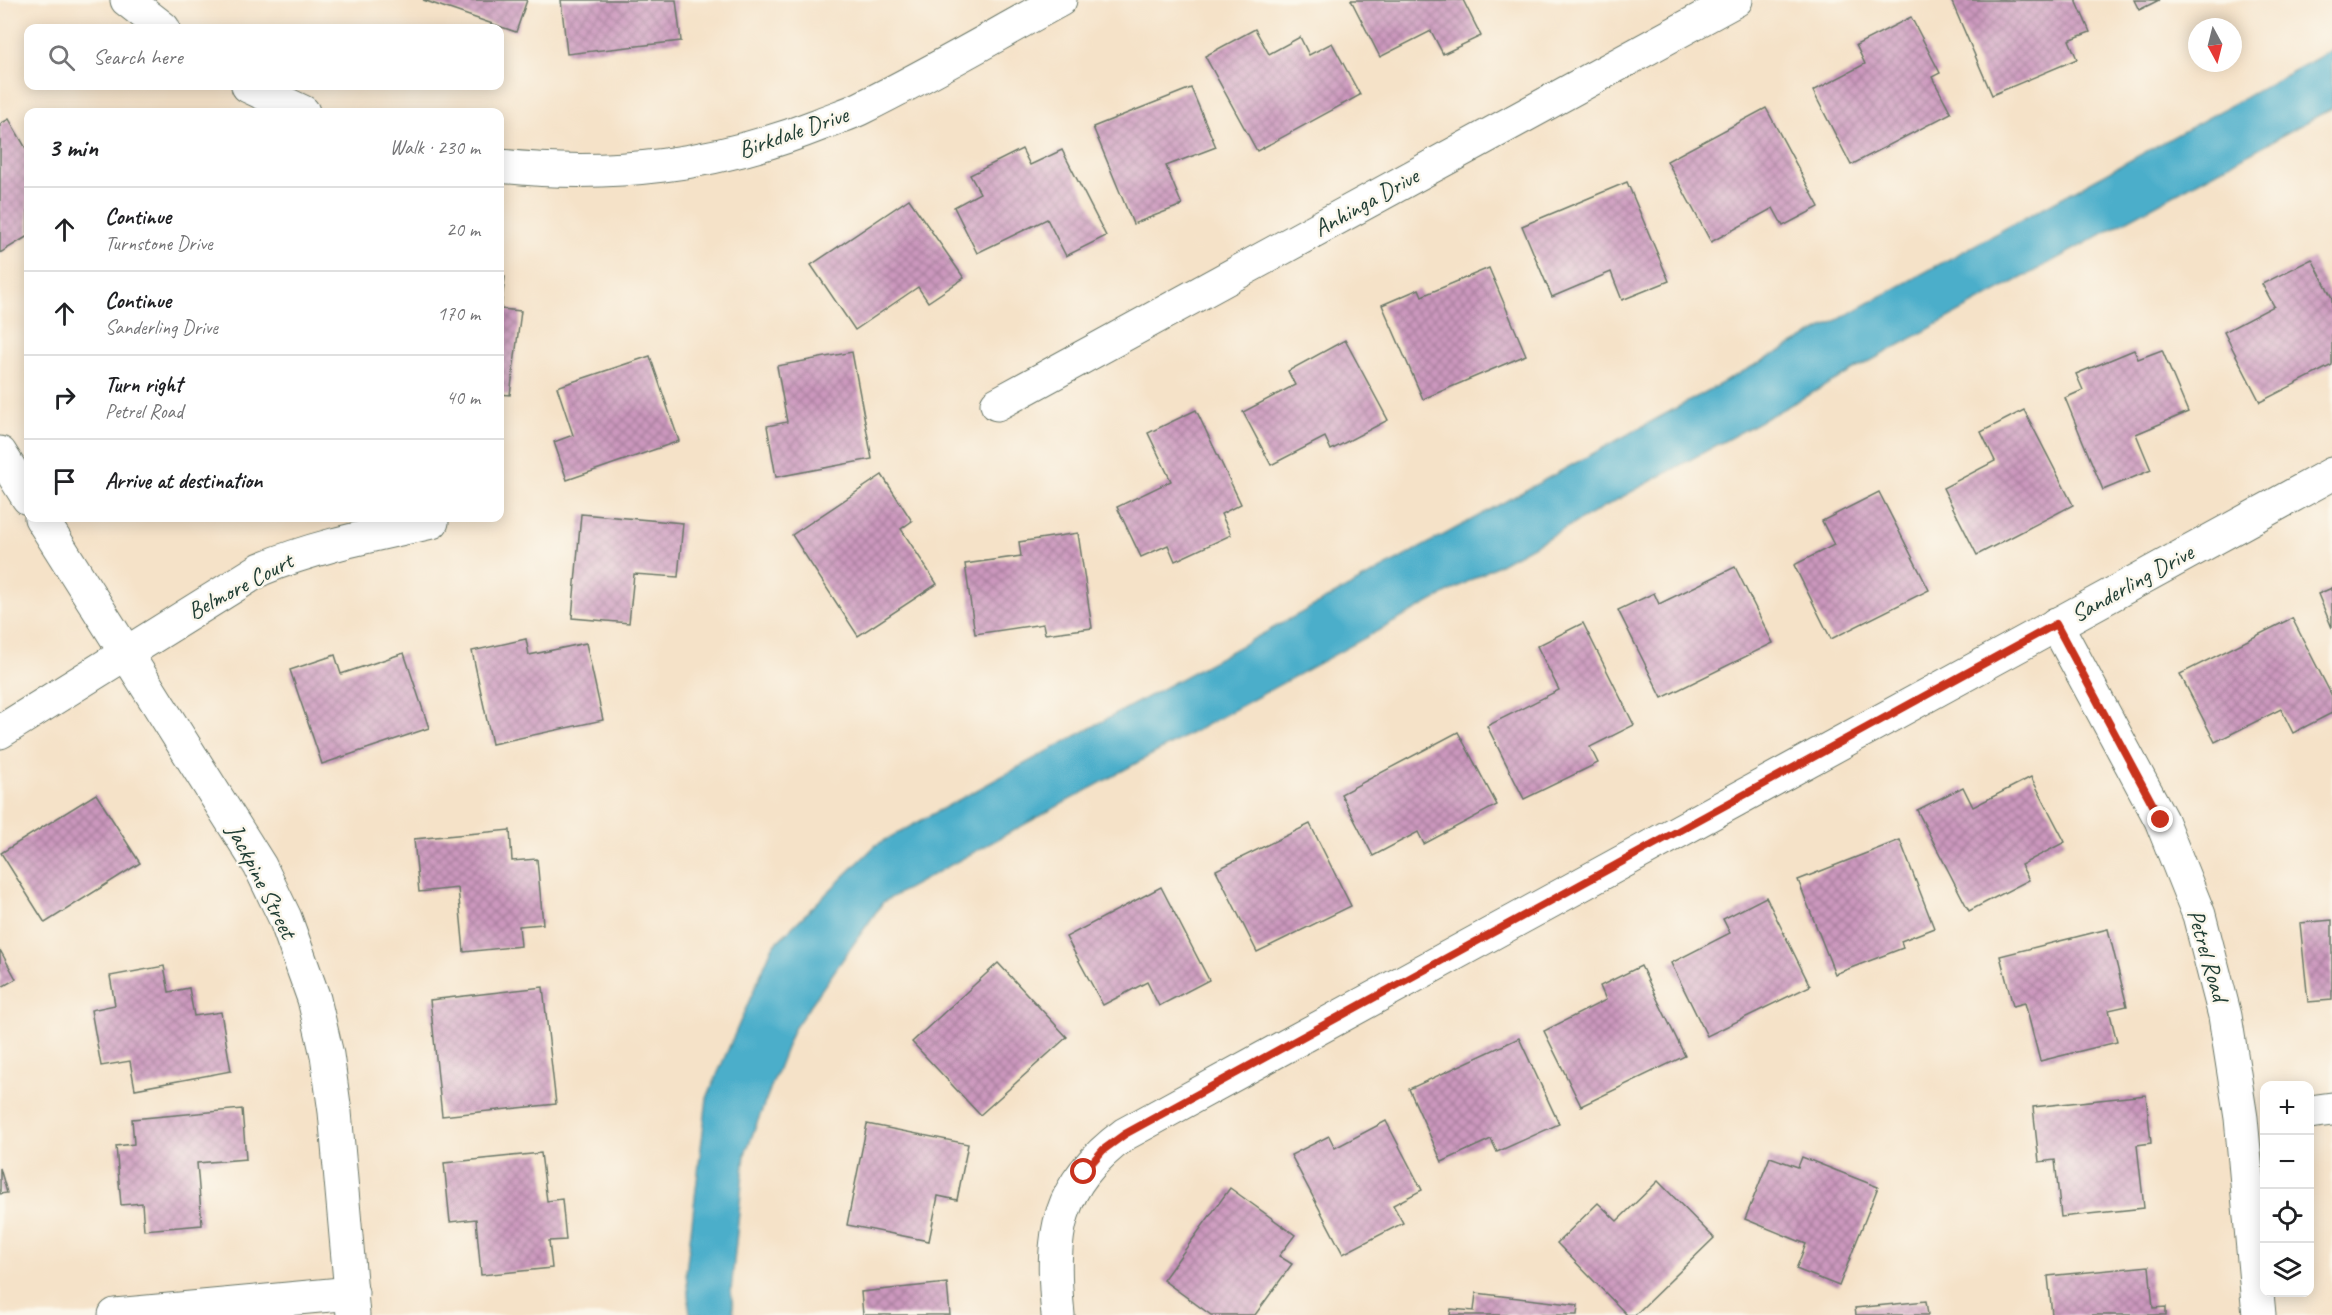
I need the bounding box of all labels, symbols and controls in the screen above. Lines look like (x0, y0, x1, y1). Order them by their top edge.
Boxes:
north arrow (2188, 18, 2242, 72)
search box (24, 24, 504, 90)
icon: search (45, 41, 78, 74)
text: Search here (93, 43, 183, 71)
street label: Birkdale Drive (734, 99, 854, 165)
text: 3 min (48, 131, 98, 164)
text: Walk · 230 m (390, 135, 480, 160)
street label: Anhinga Drive (1308, 160, 1426, 243)
text: Continue (105, 203, 171, 231)
icon: ahead (48, 213, 81, 246)
text: 20 m (446, 217, 480, 242)
text: Turnstone Drive (105, 231, 213, 256)
text: Continue (105, 287, 171, 315)
icon: ahead (48, 297, 81, 330)
text: 170 m (437, 301, 480, 326)
text: Sanderling Drive (105, 315, 218, 340)
text: Turn right (105, 371, 182, 399)
icon: right (48, 381, 81, 414)
text: 40 m (446, 385, 480, 410)
text: Petrel Road (105, 399, 183, 424)
icon: arrive (48, 465, 81, 498)
text: Arrive at destination (105, 467, 262, 495)
street label: Sanderling Drive (2066, 536, 2200, 629)
street label: Belmore Court (182, 545, 300, 626)
route end (2147, 806, 2173, 832)
street label: Jackpine Street (220, 818, 305, 945)
street label: Petrel Road (2181, 906, 2236, 1008)
map controls (2260, 1081, 2314, 1297)
button: + (2260, 1081, 2314, 1135)
button: − (2260, 1135, 2314, 1189)
route start (1070, 1158, 1096, 1184)
button: locate (2260, 1189, 2314, 1243)
button: layers (2260, 1243, 2314, 1297)

